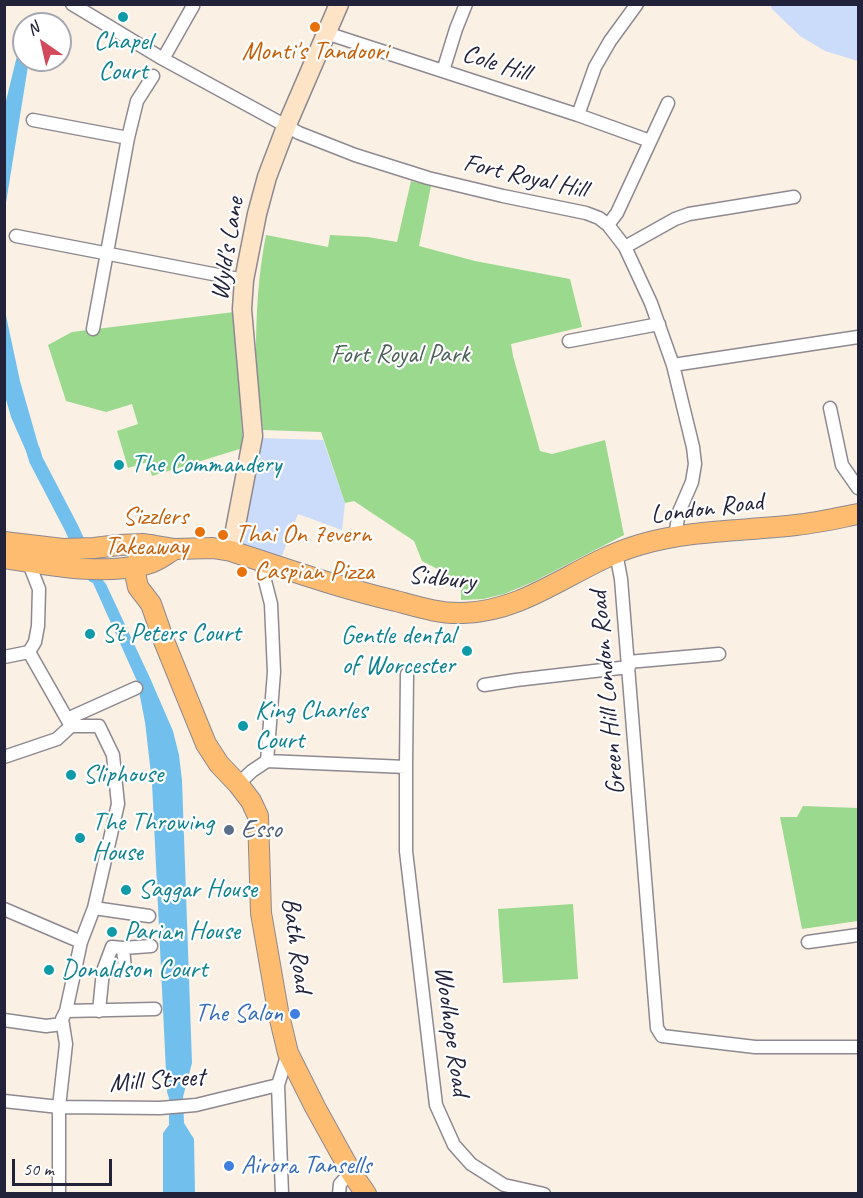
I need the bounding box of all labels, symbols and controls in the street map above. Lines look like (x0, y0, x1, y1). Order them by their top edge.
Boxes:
marker: Chapel Court (116, 10, 130, 24)
north arrow (12, 12, 72, 72)
text: N (23, 18, 43, 40)
marker: Monti's Tandoori (308, 20, 322, 34)
place label: Chapel Court (94, 26, 152, 88)
place label: Monti's Tandoori (242, 36, 388, 68)
street label: Cole Hill (458, 38, 534, 90)
street label: Fort Royal Hill (460, 148, 590, 206)
street label: Wyld's Lane (204, 195, 252, 303)
park label: Fort Royal Park (331, 339, 469, 371)
place label: The Commandery (131, 449, 281, 481)
marker: The Commandery (112, 458, 126, 472)
street label: London Road (649, 487, 765, 531)
place label: Sizzlers Takeaway (105, 501, 188, 562)
place label: Thai On 7evern (235, 519, 371, 551)
marker: Sizzlers Takeaway (193, 525, 207, 539)
marker: Thai On 7evern (216, 528, 230, 542)
place label: Caspian Pizza (254, 556, 374, 588)
street label: Sidbury (407, 560, 477, 598)
marker: Caspian Pizza (235, 565, 249, 579)
street label: Green Hill London Road (584, 590, 632, 796)
place label: St Peters Court (102, 618, 241, 650)
place label: Gentle dental of Worcester (341, 620, 455, 682)
marker: St Peters Court (83, 627, 97, 641)
marker: Gentle dental of Worcester (460, 644, 474, 658)
place label: King Charles Court (255, 695, 367, 756)
marker: King Charles Court (236, 719, 250, 733)
place label: Sliphouse (83, 759, 163, 791)
marker: Sliphouse (64, 768, 78, 782)
place label: The Throwing House (92, 807, 213, 868)
place label: Esso (241, 814, 282, 846)
marker: Esso (222, 823, 236, 837)
marker: The Throwing House (73, 831, 87, 845)
place label: Saggar House (138, 874, 257, 906)
marker: Saggar House (119, 883, 133, 897)
street label: Bath Road (274, 896, 318, 994)
place label: Parian House (124, 916, 240, 948)
marker: Parian House (105, 925, 119, 939)
place label: Donaldson Court (61, 954, 207, 986)
marker: Donaldson Court (42, 963, 56, 977)
street label: Woolhope Road (426, 964, 476, 1098)
place label: The Salon (195, 998, 283, 1030)
marker: The Salon (288, 1007, 302, 1021)
street label: Mill Street (108, 1062, 206, 1100)
scale bar (15, 1147, 116, 1185)
place label: Airora Tansells (241, 1150, 371, 1182)
text: 50 m (23, 1158, 54, 1180)
marker: Airora Tansells (222, 1159, 236, 1173)

